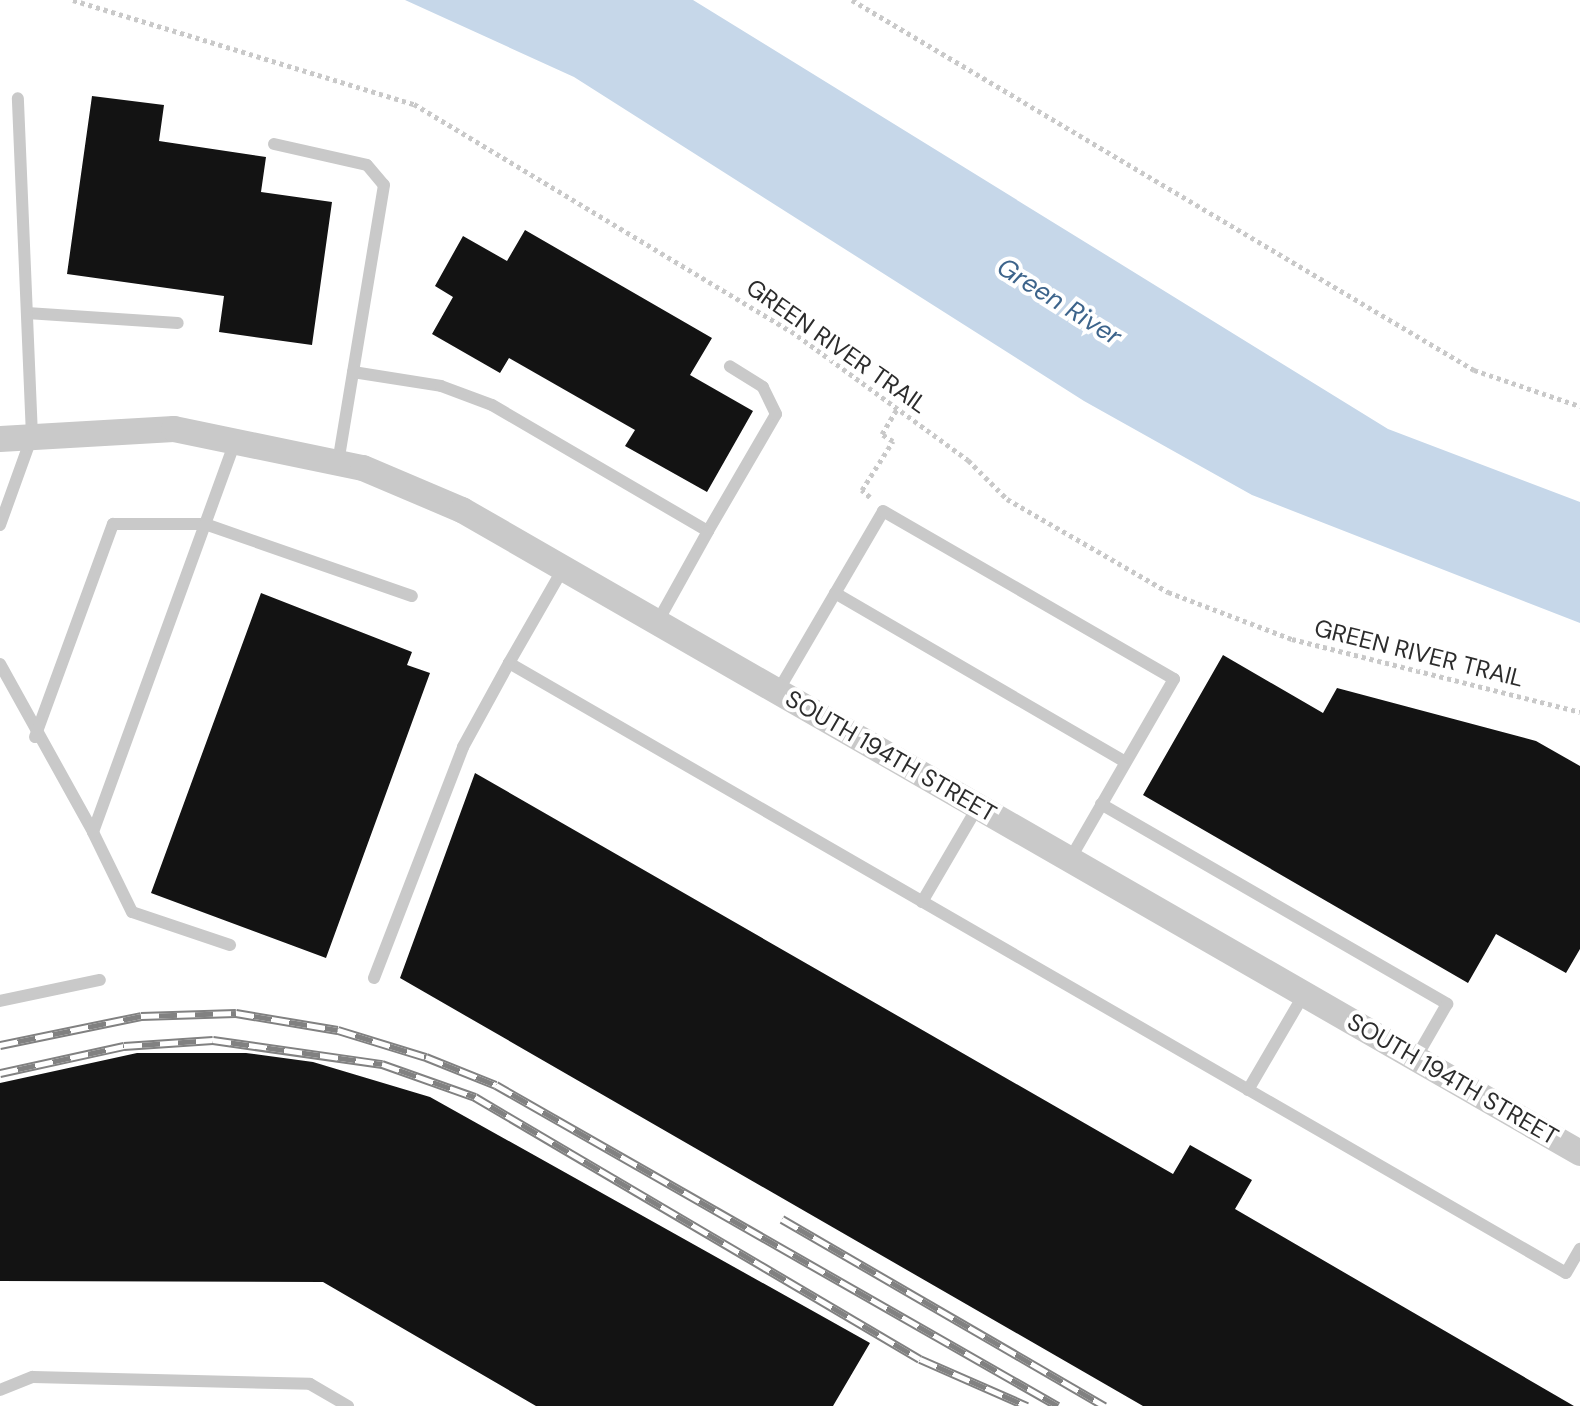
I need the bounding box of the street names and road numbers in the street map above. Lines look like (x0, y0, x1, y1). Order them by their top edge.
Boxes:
street label: GREEN RIVER TRAIL (741, 273, 933, 419)
street label: GREEN RIVER TRAIL (1311, 613, 1527, 693)
street label: SOUTH 194TH STREET (780, 684, 1002, 828)
street label: SOUTH 194TH STREET (1342, 1007, 1564, 1151)

